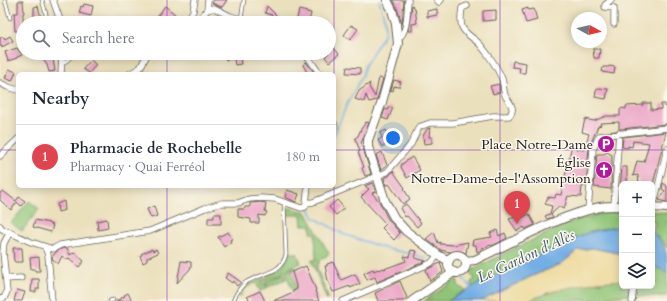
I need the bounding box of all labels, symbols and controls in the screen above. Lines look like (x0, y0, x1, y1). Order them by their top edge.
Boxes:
north arrow (571, 12, 607, 48)
search box (16, 16, 336, 60)
icon: search (30, 27, 52, 49)
text: Search here (62, 28, 135, 48)
text: Nearby (32, 87, 89, 110)
your location (383, 128, 403, 148)
parking icon: Place Notre-Dame (596, 134, 616, 154)
place label: Place Notre-Dame (481, 135, 593, 154)
text: Pharmacie de Rochebelle (70, 138, 242, 158)
text: 1 (42, 148, 48, 166)
text: 180 m (286, 148, 320, 166)
place label: Église Notre-Dame-de-l'Assomption (411, 153, 591, 188)
text: Pharmacy · Quai Ferréol (70, 158, 205, 176)
church icon: Église Notre-Dame-de-l'Assomption (594, 160, 614, 180)
map controls (619, 181, 655, 289)
button: + (619, 181, 655, 217)
pin: 1 (504, 191, 530, 224)
button: − (619, 217, 655, 253)
water label: Le Gardon d'Alès (474, 225, 578, 287)
button: layers (619, 253, 655, 289)

